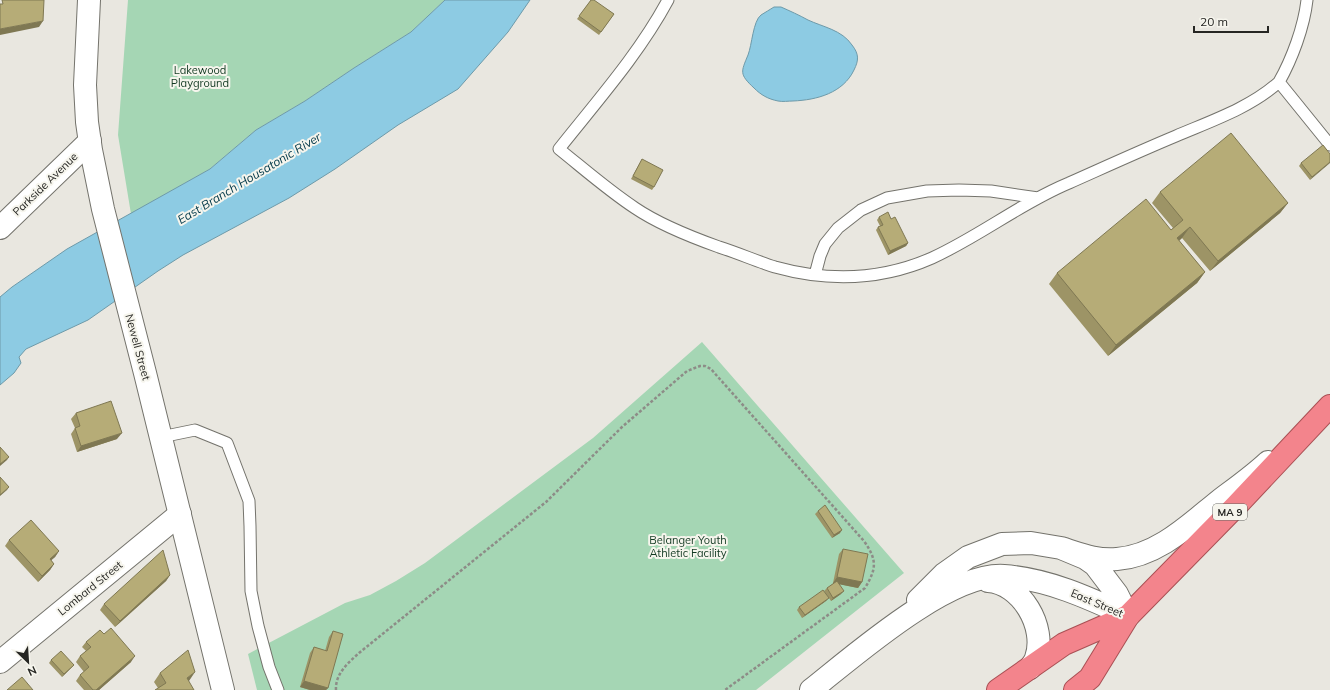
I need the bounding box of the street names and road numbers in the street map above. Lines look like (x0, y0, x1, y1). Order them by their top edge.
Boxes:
street label: Parkside Avenue (10, 149, 80, 219)
street label: Newell Street (122, 312, 154, 382)
road number: MA 9 (1213, 504, 1247, 520)
street label: Lombard Street (55, 558, 125, 618)
street label: East Street (1069, 586, 1125, 620)

